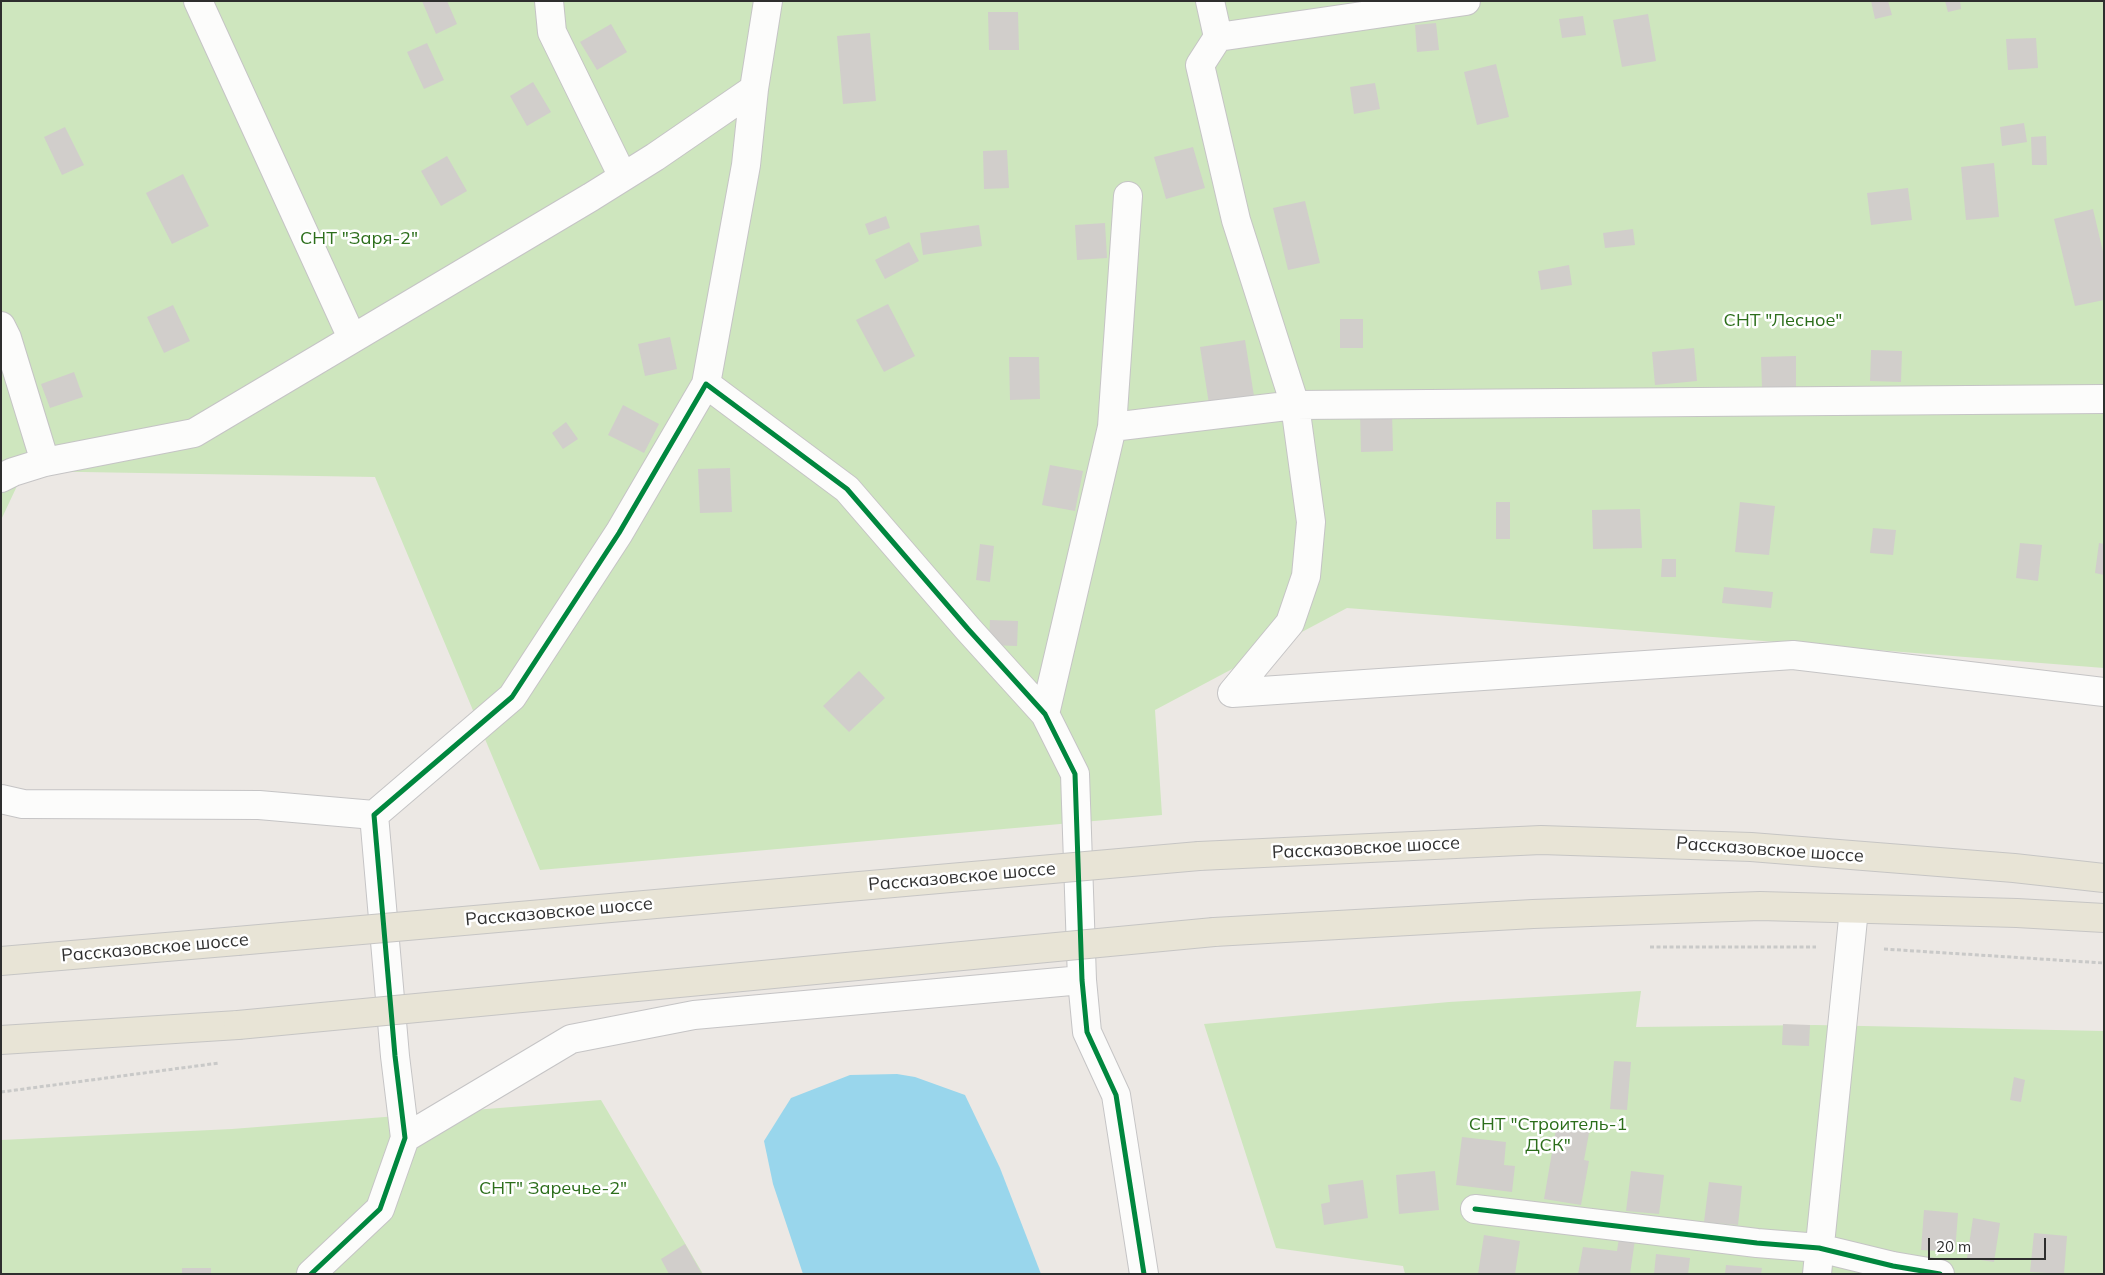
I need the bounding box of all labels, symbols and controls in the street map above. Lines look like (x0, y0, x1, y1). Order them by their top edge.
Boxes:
park label: СНТ "Заря-2" (300, 228, 418, 250)
park label: СНТ "Лесное" (1724, 310, 1842, 332)
street label: Рассказовское шоссе (1271, 832, 1461, 864)
street label: Рассказовское шоссе (1675, 833, 1865, 867)
street label: Рассказовское шоссе (867, 858, 1057, 896)
street label: Рассказовское шоссе (464, 893, 654, 931)
street label: Рассказовское шоссе (60, 929, 250, 967)
park label: СНТ "Строитель-1 ДСК" (1469, 1114, 1627, 1156)
park label: СНТ" Заречье-2" (479, 1178, 627, 1200)
scale bar (1930, 1228, 2048, 1260)
text: 20 m (1936, 1237, 1971, 1256)

